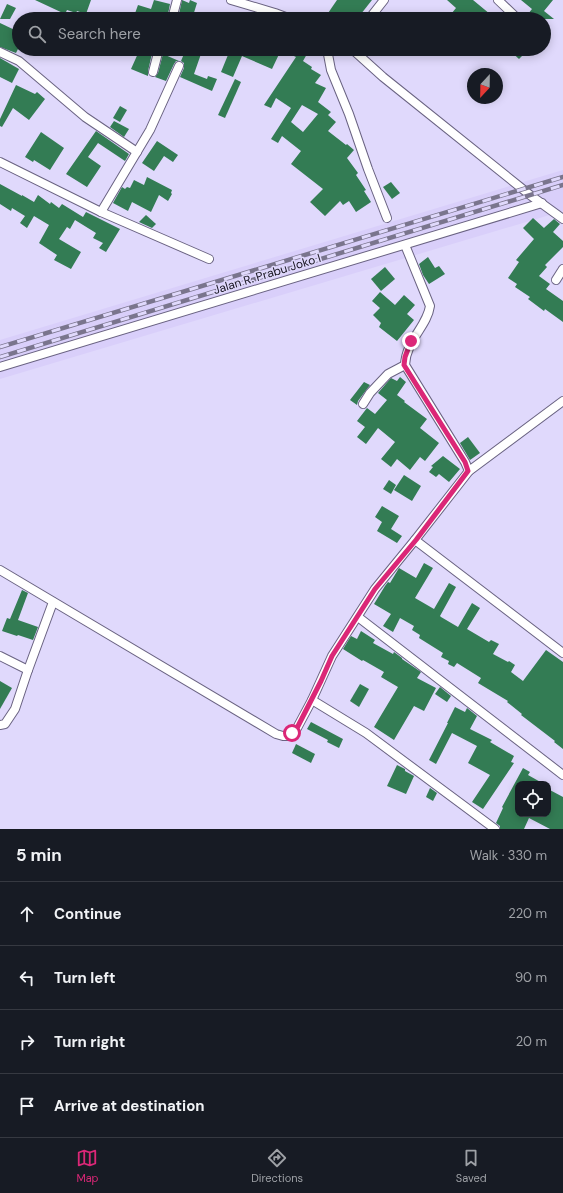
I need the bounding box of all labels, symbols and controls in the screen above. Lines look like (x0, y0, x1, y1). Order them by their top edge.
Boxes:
search box (12, 12, 551, 56)
icon: search (26, 23, 48, 45)
text: Search here (58, 24, 141, 44)
north arrow (467, 68, 503, 104)
street label: Jalan R. Prabu Joko I (211, 250, 323, 298)
route end (402, 332, 420, 350)
route start (283, 724, 301, 742)
map controls (515, 781, 551, 817)
button: locate (515, 781, 551, 817)
text: 5 min (16, 844, 62, 866)
text: Walk · 330 m (470, 847, 547, 864)
icon: ahead (16, 903, 38, 925)
text: Continue (54, 904, 122, 924)
text: 220 m (508, 905, 547, 922)
icon: left (16, 967, 38, 989)
text: Turn left (54, 968, 115, 988)
text: 90 m (515, 969, 547, 986)
icon: right (16, 1031, 38, 1053)
text: Turn right (54, 1032, 125, 1052)
text: 20 m (516, 1033, 547, 1050)
icon: arrive (16, 1095, 38, 1117)
text: Arrive at destination (54, 1096, 205, 1116)
tab: Map (76, 1147, 99, 1185)
tab: Directions (251, 1147, 303, 1185)
tab: Saved (456, 1147, 487, 1185)

